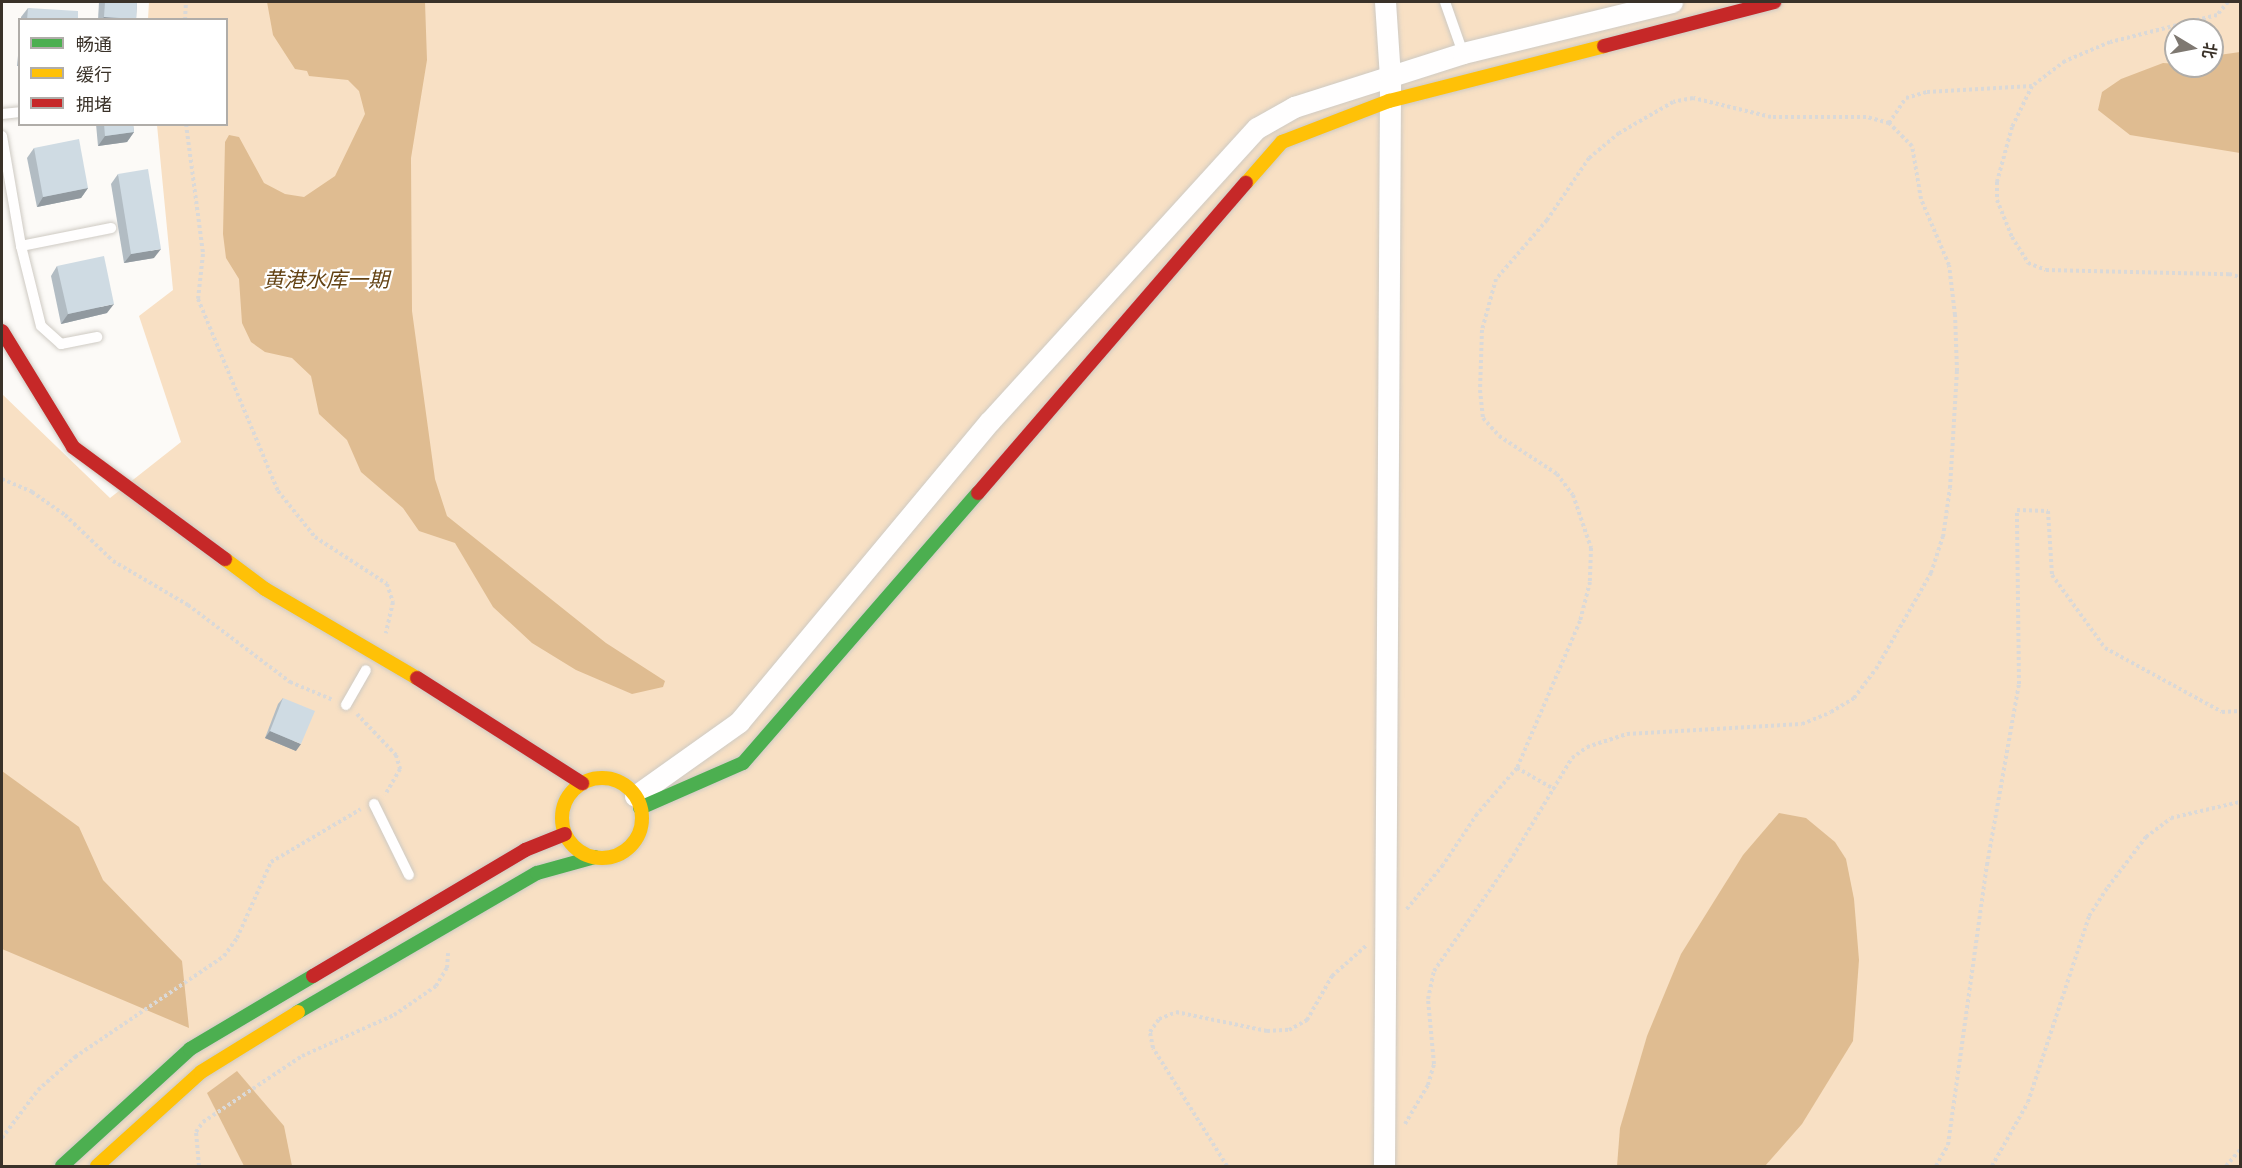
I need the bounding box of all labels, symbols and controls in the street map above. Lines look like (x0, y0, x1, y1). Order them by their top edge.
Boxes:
legend (18, 18, 228, 126)
north arrow (2164, 18, 2224, 78)
text: 畅通 (76, 33, 112, 56)
text: 北 (2199, 41, 2221, 60)
text: 缓行 (76, 63, 112, 86)
text: 拥堵 (76, 93, 112, 116)
water label: 黄港水库一期 (263, 266, 389, 292)

